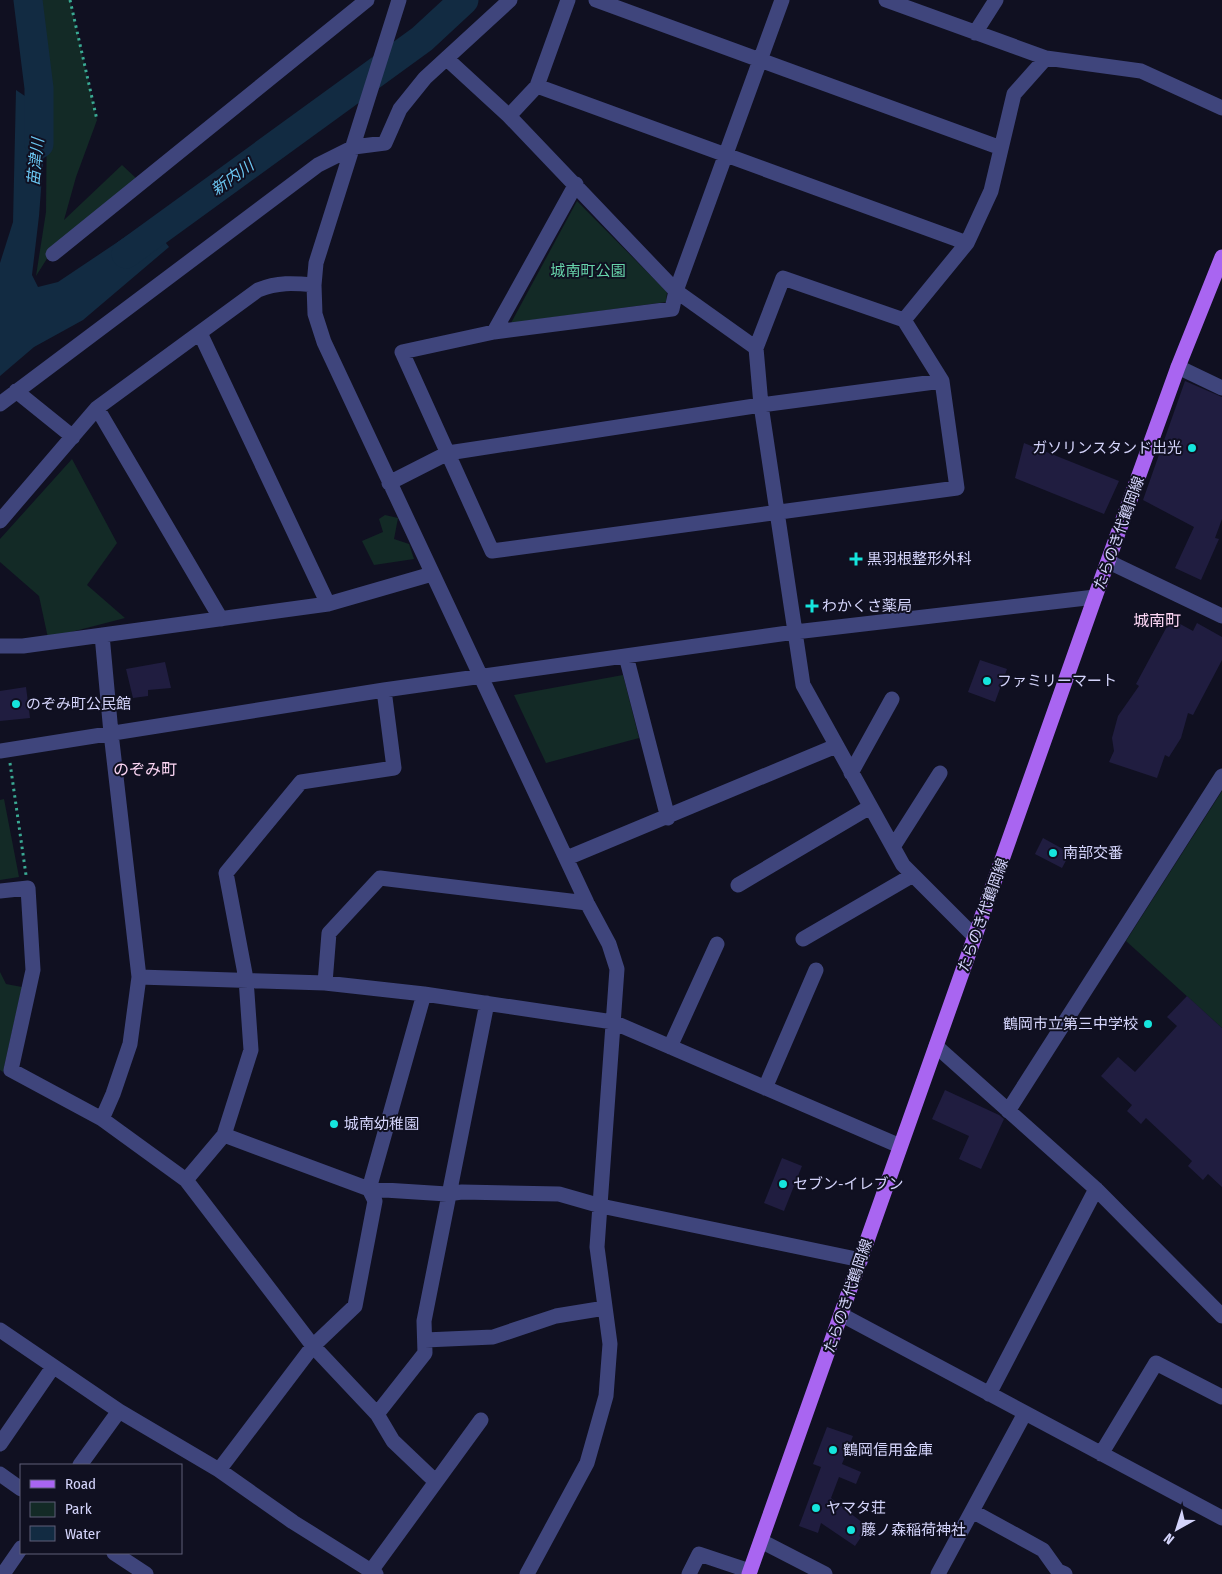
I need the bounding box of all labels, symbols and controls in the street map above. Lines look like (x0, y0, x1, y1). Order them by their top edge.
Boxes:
water label: 苗津川 (24, 135, 48, 187)
water label: 新内川 (207, 154, 259, 199)
park label: 城南町公園 (550, 262, 626, 280)
place label: ガソリンスタンド出光 (1032, 439, 1182, 457)
marker: ガソリンスタンド出光 (1186, 442, 1198, 454)
street label: たらのき代鶴岡線 (1090, 474, 1148, 592)
place label: 黒羽根整形外科 (867, 550, 972, 568)
marker: 黒羽根整形外科 (849, 552, 863, 566)
place label: わかくさ薬局 (822, 597, 912, 615)
marker: わかくさ薬局 (806, 600, 818, 612)
district label: 城南町 (1133, 611, 1181, 630)
place label: ファミリーマート (997, 672, 1117, 690)
marker: ファミリーマート (981, 675, 993, 687)
place label: のぞみ町公民館 (26, 695, 131, 713)
marker: のぞみ町公民館 (10, 698, 22, 710)
district label: のぞみ町 (113, 760, 177, 779)
place label: 南部交番 (1063, 844, 1123, 862)
marker: 南部交番 (1047, 847, 1059, 859)
street label: たらのき代鶴岡線 (954, 856, 1012, 974)
place label: 鶴岡市立第三中学校 (1003, 1015, 1138, 1033)
marker: 鶴岡市立第三中学校 (1142, 1018, 1154, 1030)
place label: 城南幼稚園 (344, 1115, 419, 1133)
marker: 城南幼稚園 (328, 1118, 340, 1130)
place label: セブン-イレブン (793, 1175, 904, 1193)
marker: セブン-イレブン (777, 1178, 789, 1190)
street label: たらのき代鶴岡線 (820, 1237, 876, 1355)
place label: 鶴岡信用金庫 (843, 1441, 933, 1459)
marker: 鶴岡信用金庫 (827, 1444, 839, 1456)
legend (20, 1464, 182, 1554)
text: Road (65, 1475, 96, 1493)
place label: ヤマタ荘 (826, 1499, 886, 1517)
text: Park (65, 1500, 92, 1518)
marker: ヤマタ荘 (810, 1502, 822, 1514)
north arrow (1152, 1504, 1202, 1554)
place label: 藤ノ森稲荷神社 (861, 1521, 966, 1539)
marker: 藤ノ森稲荷神社 (845, 1524, 857, 1536)
text: Water (65, 1525, 101, 1543)
text: N (1161, 1529, 1178, 1548)

